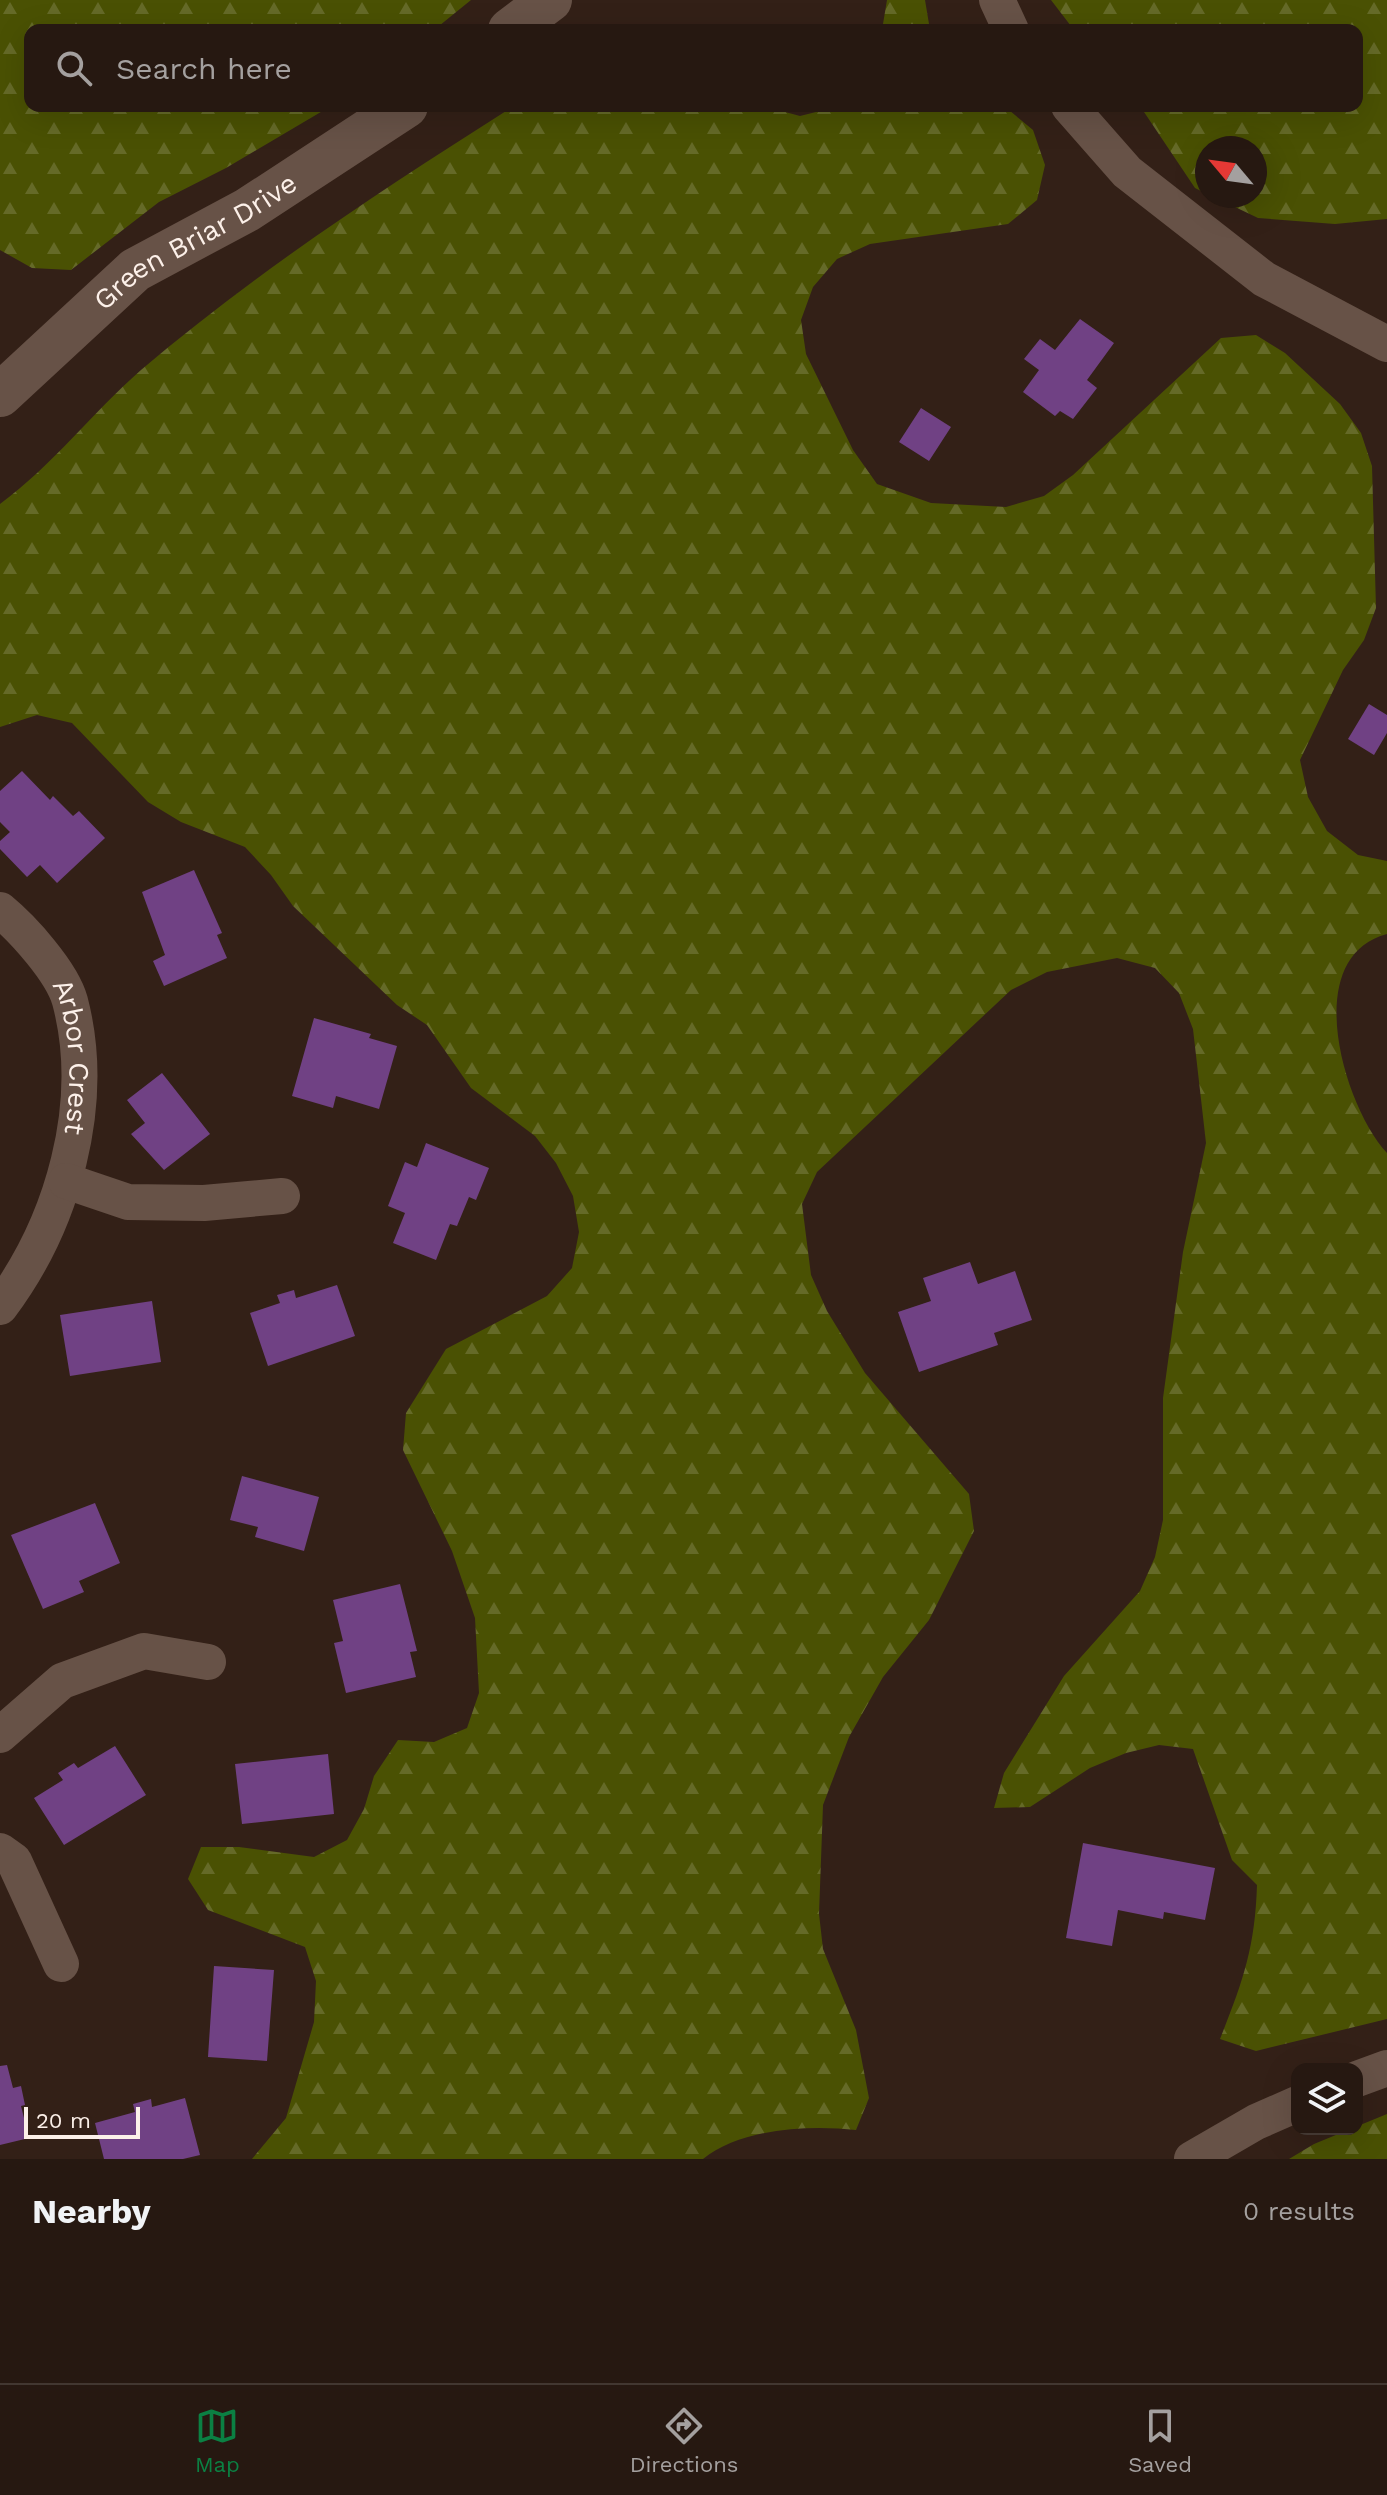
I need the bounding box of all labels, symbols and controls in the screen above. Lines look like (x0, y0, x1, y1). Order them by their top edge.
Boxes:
search box (24, 24, 1363, 112)
icon: search (52, 46, 96, 90)
text: Search here (116, 51, 292, 86)
north arrow (1195, 136, 1267, 208)
street label: Green Briar Drive (87, 166, 303, 317)
street label: Arbor Crest (46, 973, 96, 1137)
map controls (1291, 2063, 1363, 2135)
button: layers (1291, 2063, 1363, 2135)
scale bar (24, 2103, 140, 2139)
text: 20 m (36, 2108, 91, 2133)
text: Nearby (32, 2191, 151, 2231)
text: 0 results (1243, 2196, 1355, 2226)
tab: Map (195, 2404, 240, 2477)
tab: Directions (630, 2404, 738, 2477)
tab: Saved (1128, 2404, 1192, 2477)

